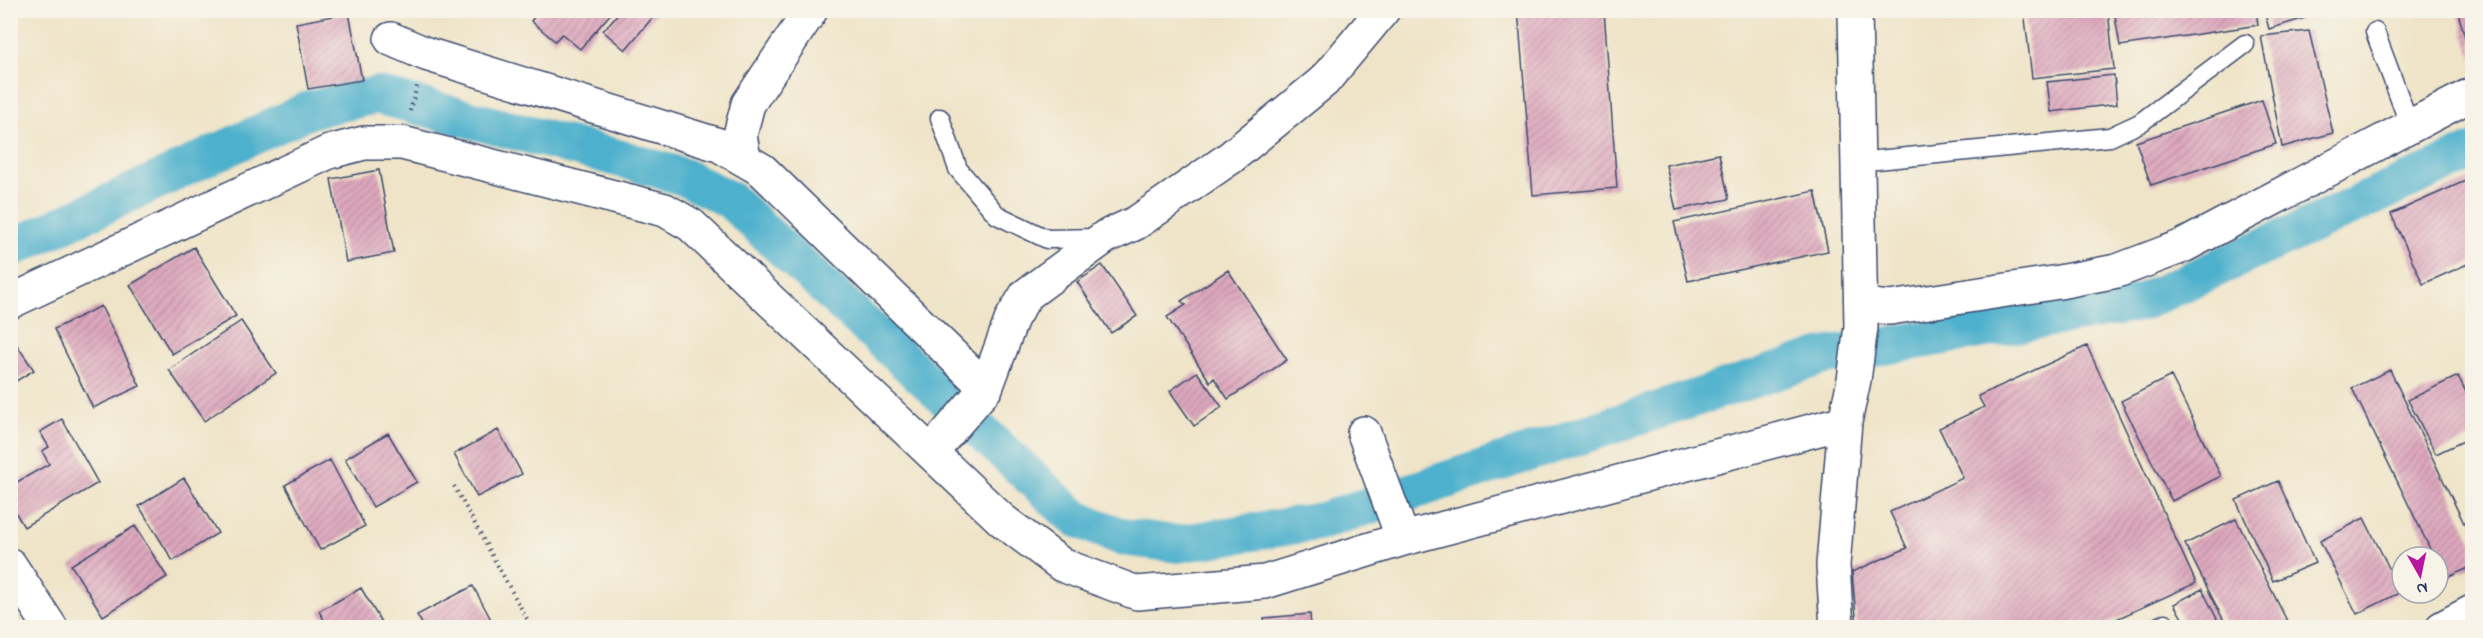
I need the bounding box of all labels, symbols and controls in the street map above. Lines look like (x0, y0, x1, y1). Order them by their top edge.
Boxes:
north arrow (2390, 545, 2450, 605)
text: N (2415, 575, 2429, 601)

